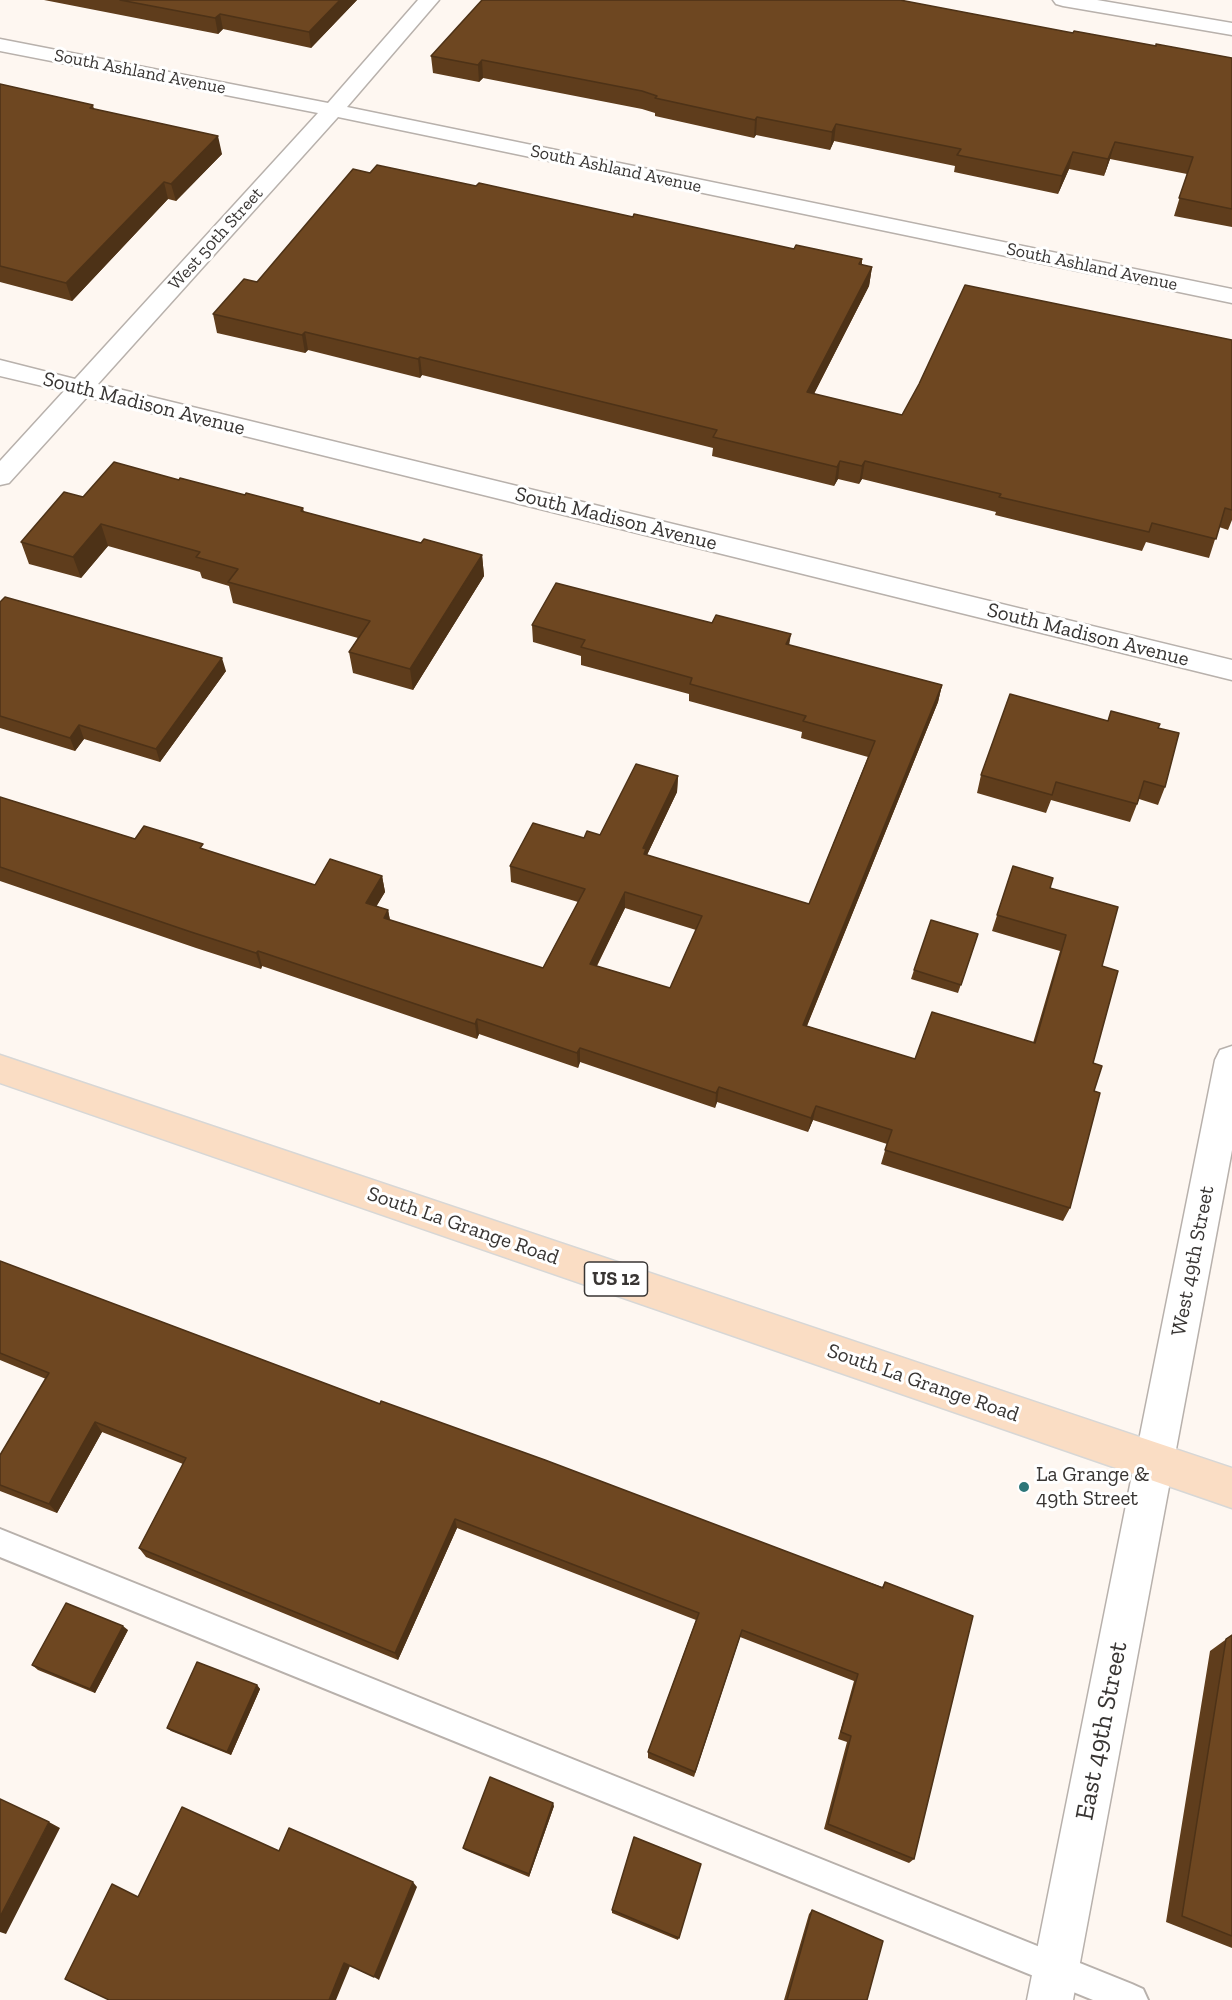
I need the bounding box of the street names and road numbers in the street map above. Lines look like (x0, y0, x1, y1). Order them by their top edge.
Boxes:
street label: South Ashland Avenue (52, 45, 228, 99)
street label: South Ashland Avenue (529, 140, 703, 198)
street label: West 50th Street (164, 183, 268, 295)
street label: South Ashland Avenue (1005, 238, 1179, 296)
street label: South Madison Avenue (40, 367, 248, 441)
street label: South Madison Avenue (512, 482, 720, 556)
street label: South Madison Avenue (984, 598, 1192, 672)
street label: South La Grange Road (364, 1181, 562, 1271)
street label: West 49th Street (1166, 1184, 1220, 1338)
road number: US 12 (584, 1262, 648, 1296)
street label: South La Grange Road (824, 1338, 1022, 1428)
street label: East 49th Street (1069, 1639, 1135, 1823)

